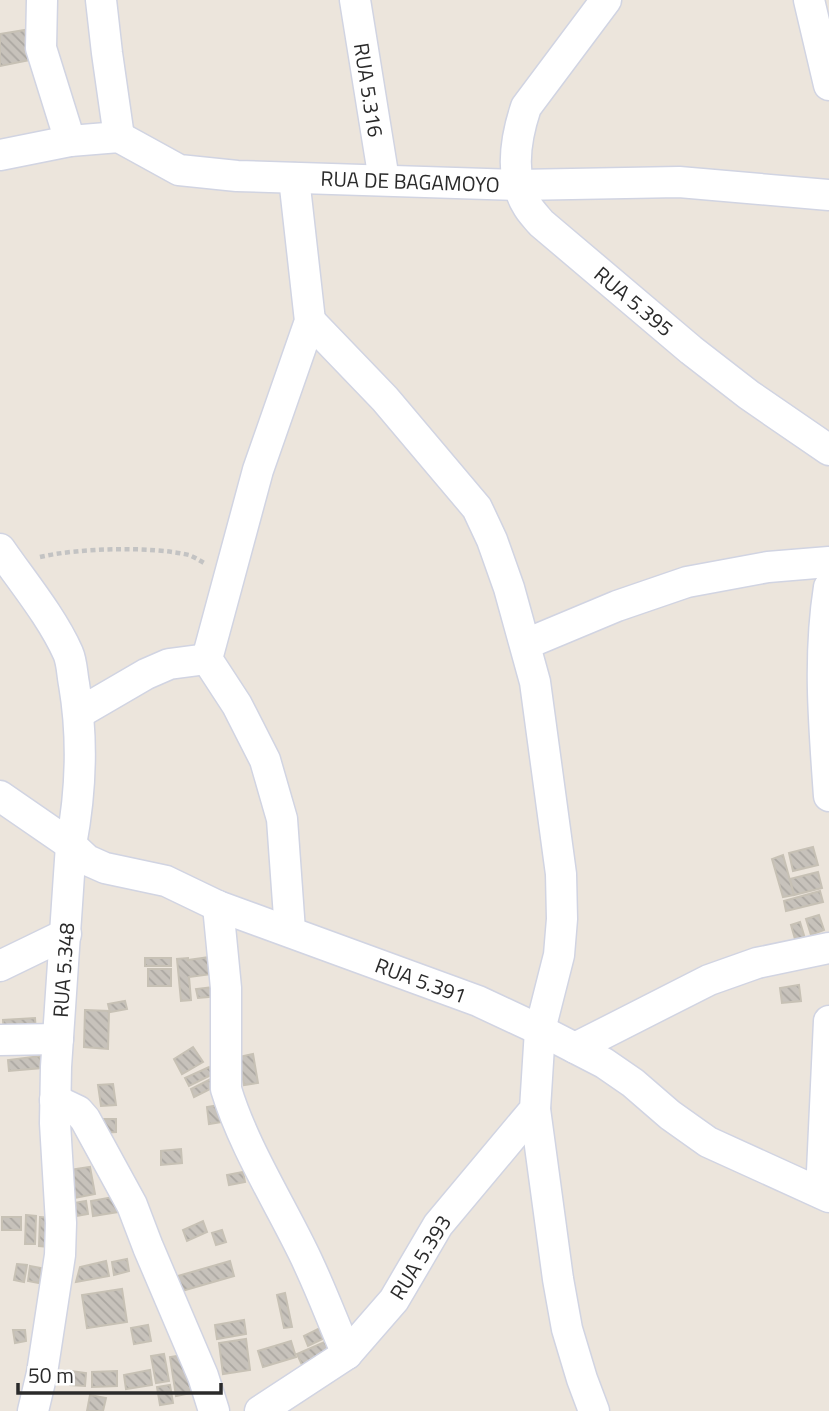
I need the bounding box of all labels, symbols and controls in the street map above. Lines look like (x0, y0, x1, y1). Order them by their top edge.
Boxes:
street label: RUA 5.316 (346, 41, 392, 139)
street label: RUA DE BAGAMOYO (320, 162, 500, 200)
street label: RUA 5.395 (587, 258, 681, 344)
street label: RUA 5.348 (44, 921, 82, 1019)
street label: RUA 5.391 (371, 949, 471, 1011)
street label: RUA 5.393 (381, 1208, 459, 1306)
scale bar (18, 1352, 220, 1396)
text: 50 m (28, 1359, 74, 1391)

